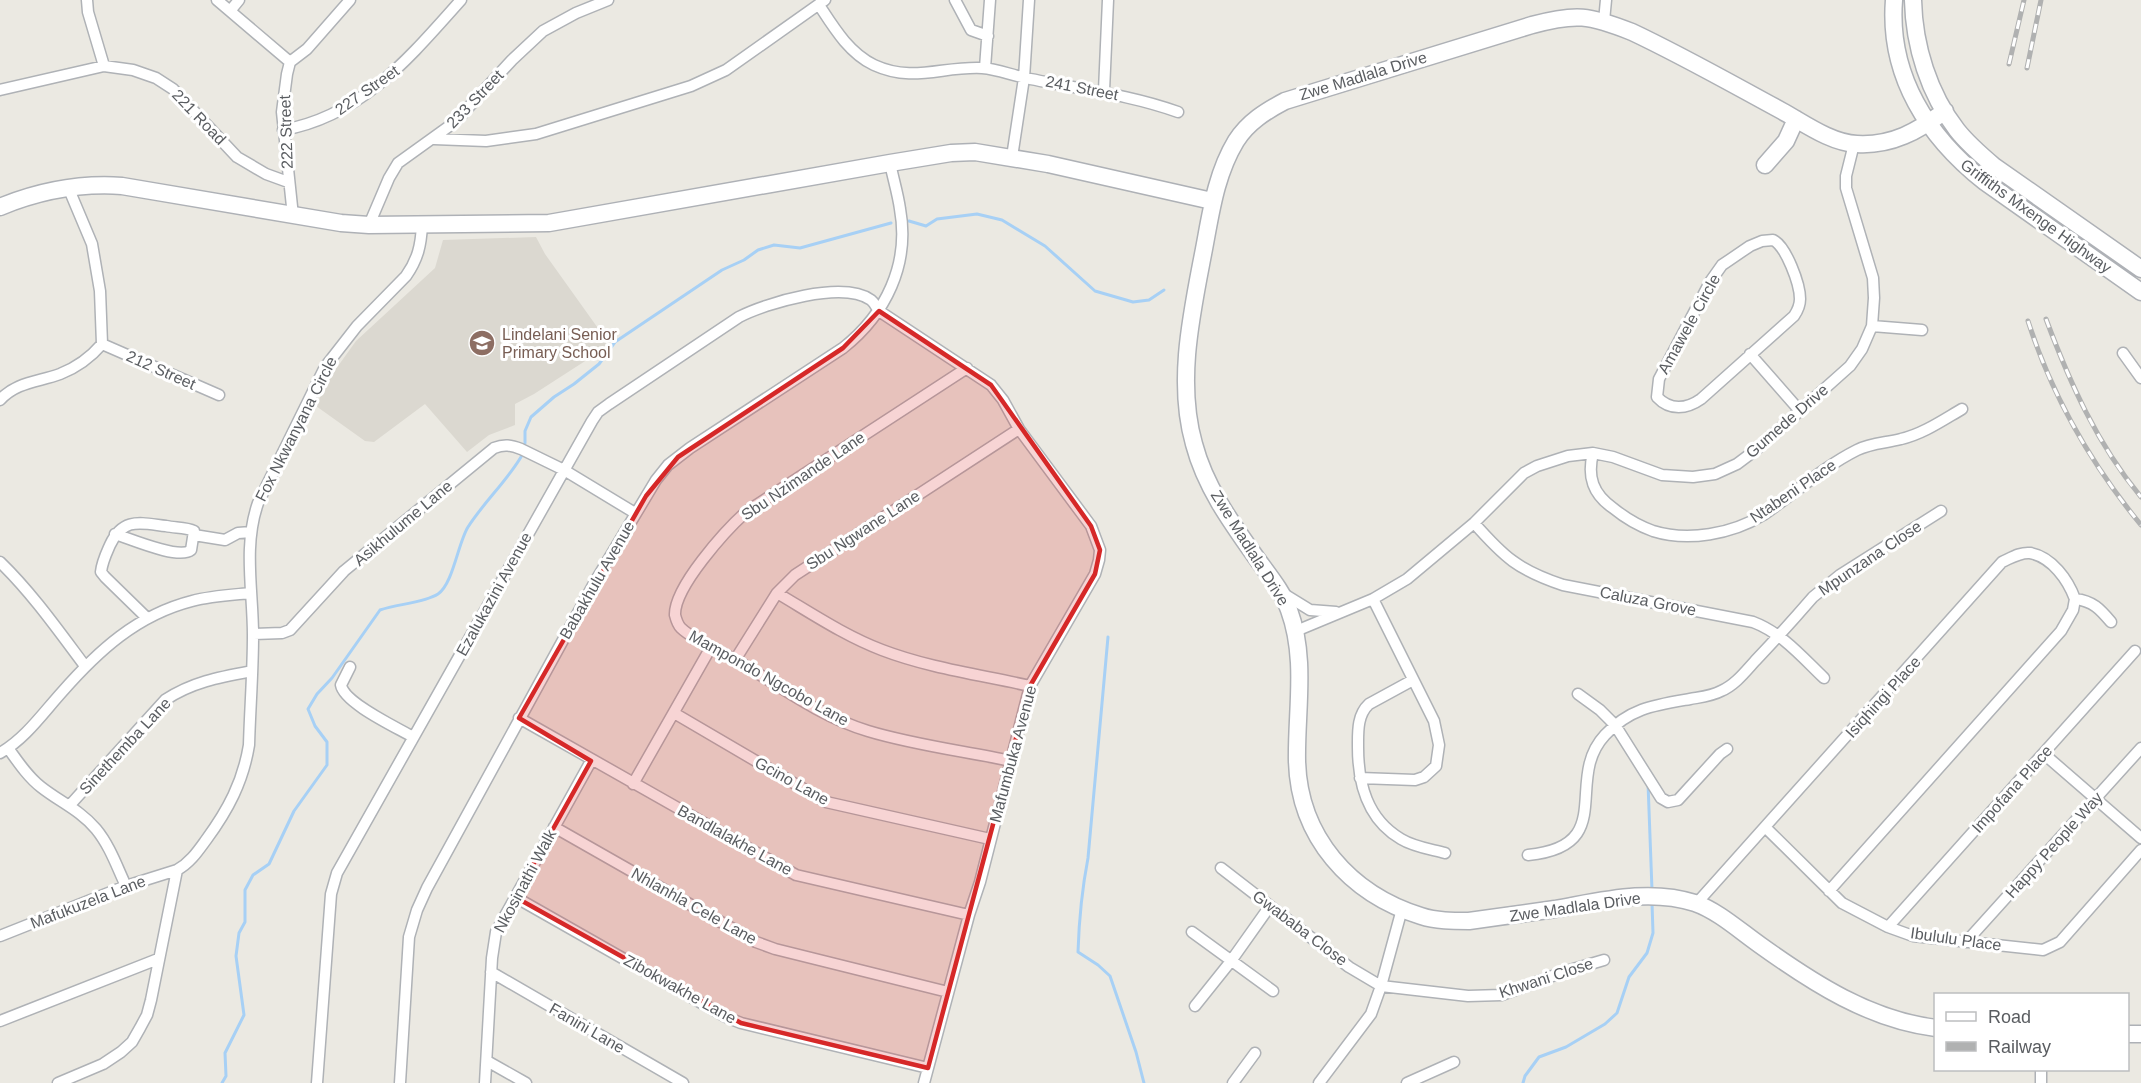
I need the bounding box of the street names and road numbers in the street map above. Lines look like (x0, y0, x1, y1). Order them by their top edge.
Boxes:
street label: Zwe Madlala Drive (1297, 48, 1429, 103)
street label: 227 Street (332, 62, 403, 118)
street label: 233 Street (443, 66, 507, 131)
street label: 241 Street (1044, 73, 1120, 103)
street label: 221 Road (169, 86, 229, 148)
street label: 222 Street (276, 94, 296, 169)
street label: Griffiths Mxenge Highway (1957, 156, 2115, 276)
street label: Amawele Circle (1655, 271, 1723, 377)
street label: 212 Street (124, 347, 199, 393)
street label: Fox Nkwanyana Circle (252, 354, 340, 504)
street label: Gumede Drive (1742, 381, 1832, 461)
street label: Sbu Nzimande Lane (738, 428, 868, 524)
street label: Ntabeni Place (1747, 456, 1839, 526)
street label: Asikhulume Lane (351, 477, 456, 569)
street label: Sbu Ngwane Lane (803, 487, 923, 573)
street label: Zwe Madlala Drive (1208, 487, 1292, 609)
street label: Mpunzana Close (1815, 517, 1925, 599)
street label: Babakhulu Avenue (556, 518, 638, 642)
street label: Ezalukazini Avenue (453, 529, 535, 659)
street label: Caluza Grove (1598, 583, 1698, 619)
street label: Mampondo Ngcobo Lane (686, 627, 852, 729)
street label: Isiqhingi Place (1842, 653, 1924, 741)
street label: Mafumbuka Avenue (987, 684, 1039, 824)
street label: Sinethemba Lane (76, 694, 174, 798)
street label: Impofana Place (1968, 742, 2056, 836)
street label: Gcino Lane (752, 754, 832, 808)
street label: Happy People Way (2002, 789, 2106, 901)
street label: Bandlalakhe Lane (675, 802, 795, 879)
street label: Nkosinathi Walk (491, 826, 560, 935)
street label: Nhlanhla Cele Lane (628, 864, 760, 948)
street label: Mafukuzela Lane (28, 872, 148, 932)
street label: Gwababa Close (1249, 887, 1351, 969)
street label: Zwe Madlala Drive (1508, 889, 1642, 925)
street label: Ibululu Place (1909, 924, 2003, 954)
street label: Zibokwakhe Lane (621, 951, 739, 1027)
street label: Khwani Close (1497, 955, 1595, 1001)
street label: Fanini Lane (547, 1000, 628, 1056)

